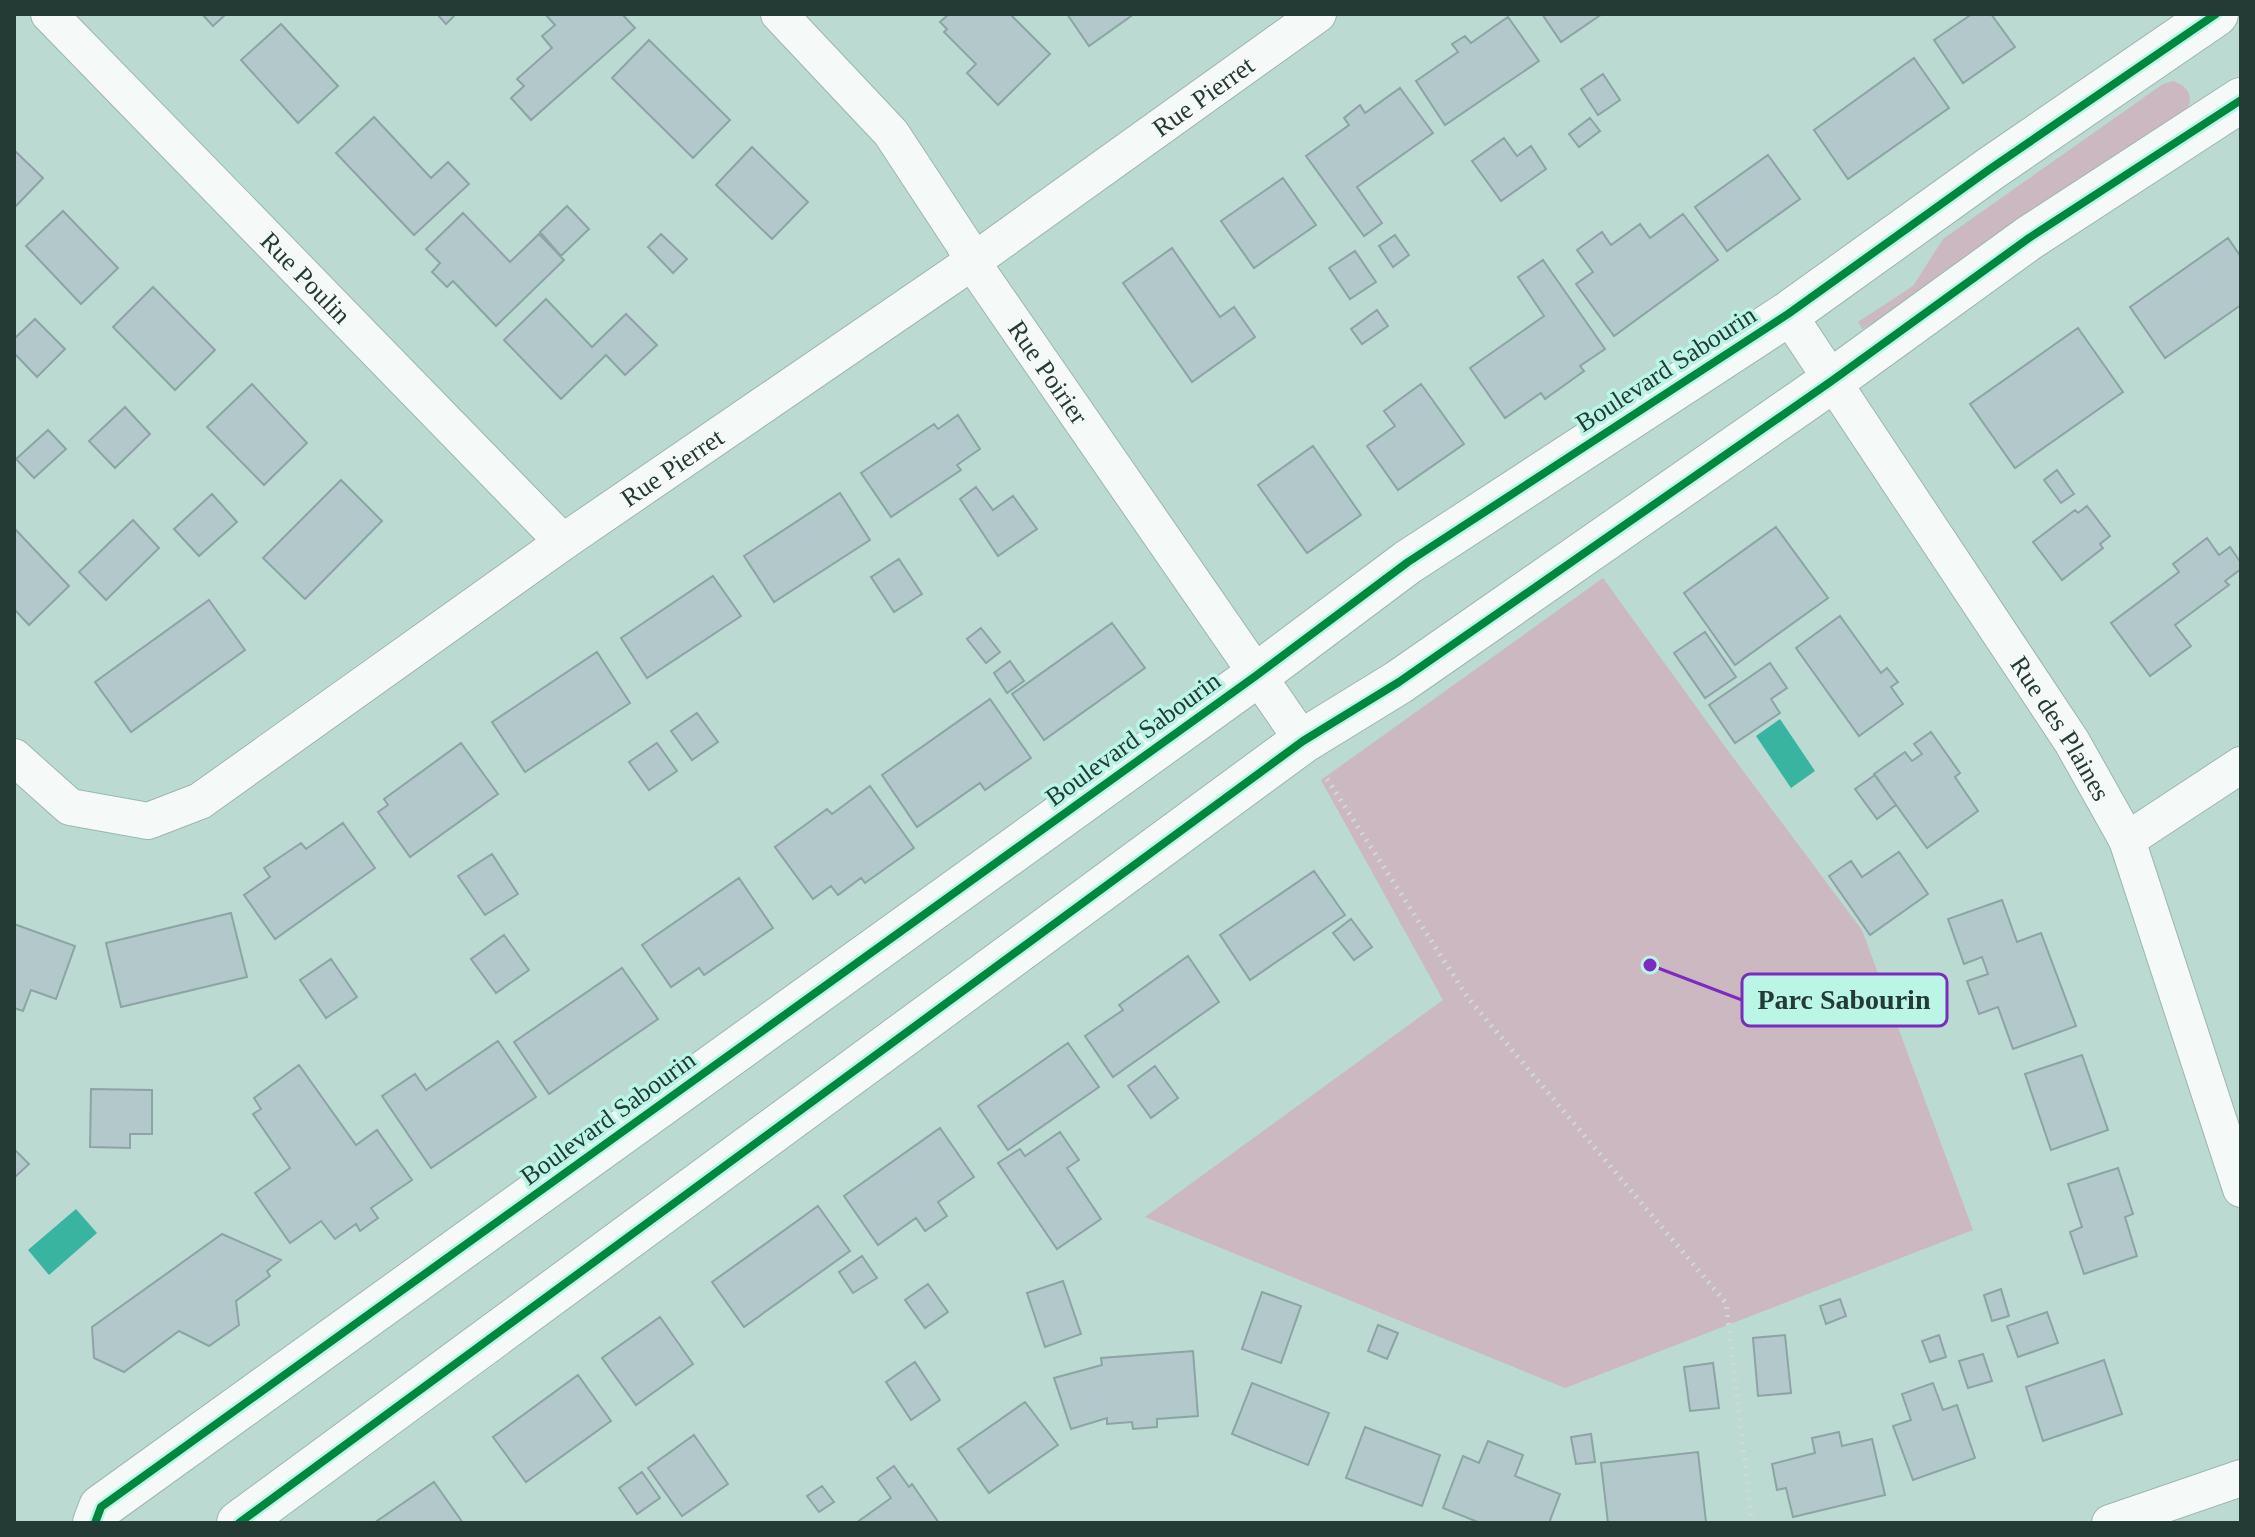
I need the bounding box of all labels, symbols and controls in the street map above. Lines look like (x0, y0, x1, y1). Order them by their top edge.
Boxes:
street label: Rue Pierret (1147, 50, 1260, 142)
street label: Rue Poulin (255, 226, 357, 329)
street label: Boulevard Sabourin (1571, 300, 1761, 438)
street label: Rue Poirier (1002, 315, 1094, 430)
street label: Rue Pierret (615, 422, 729, 513)
street label: Rue des Plaines (2005, 651, 2116, 806)
street label: Boulevard Sabourin (1040, 666, 1226, 812)
callout: Parc Sabourin (1742, 974, 1947, 1026)
text: Parc Sabourin (1758, 984, 1931, 1015)
street label: Boulevard Sabourin (515, 1045, 701, 1191)

